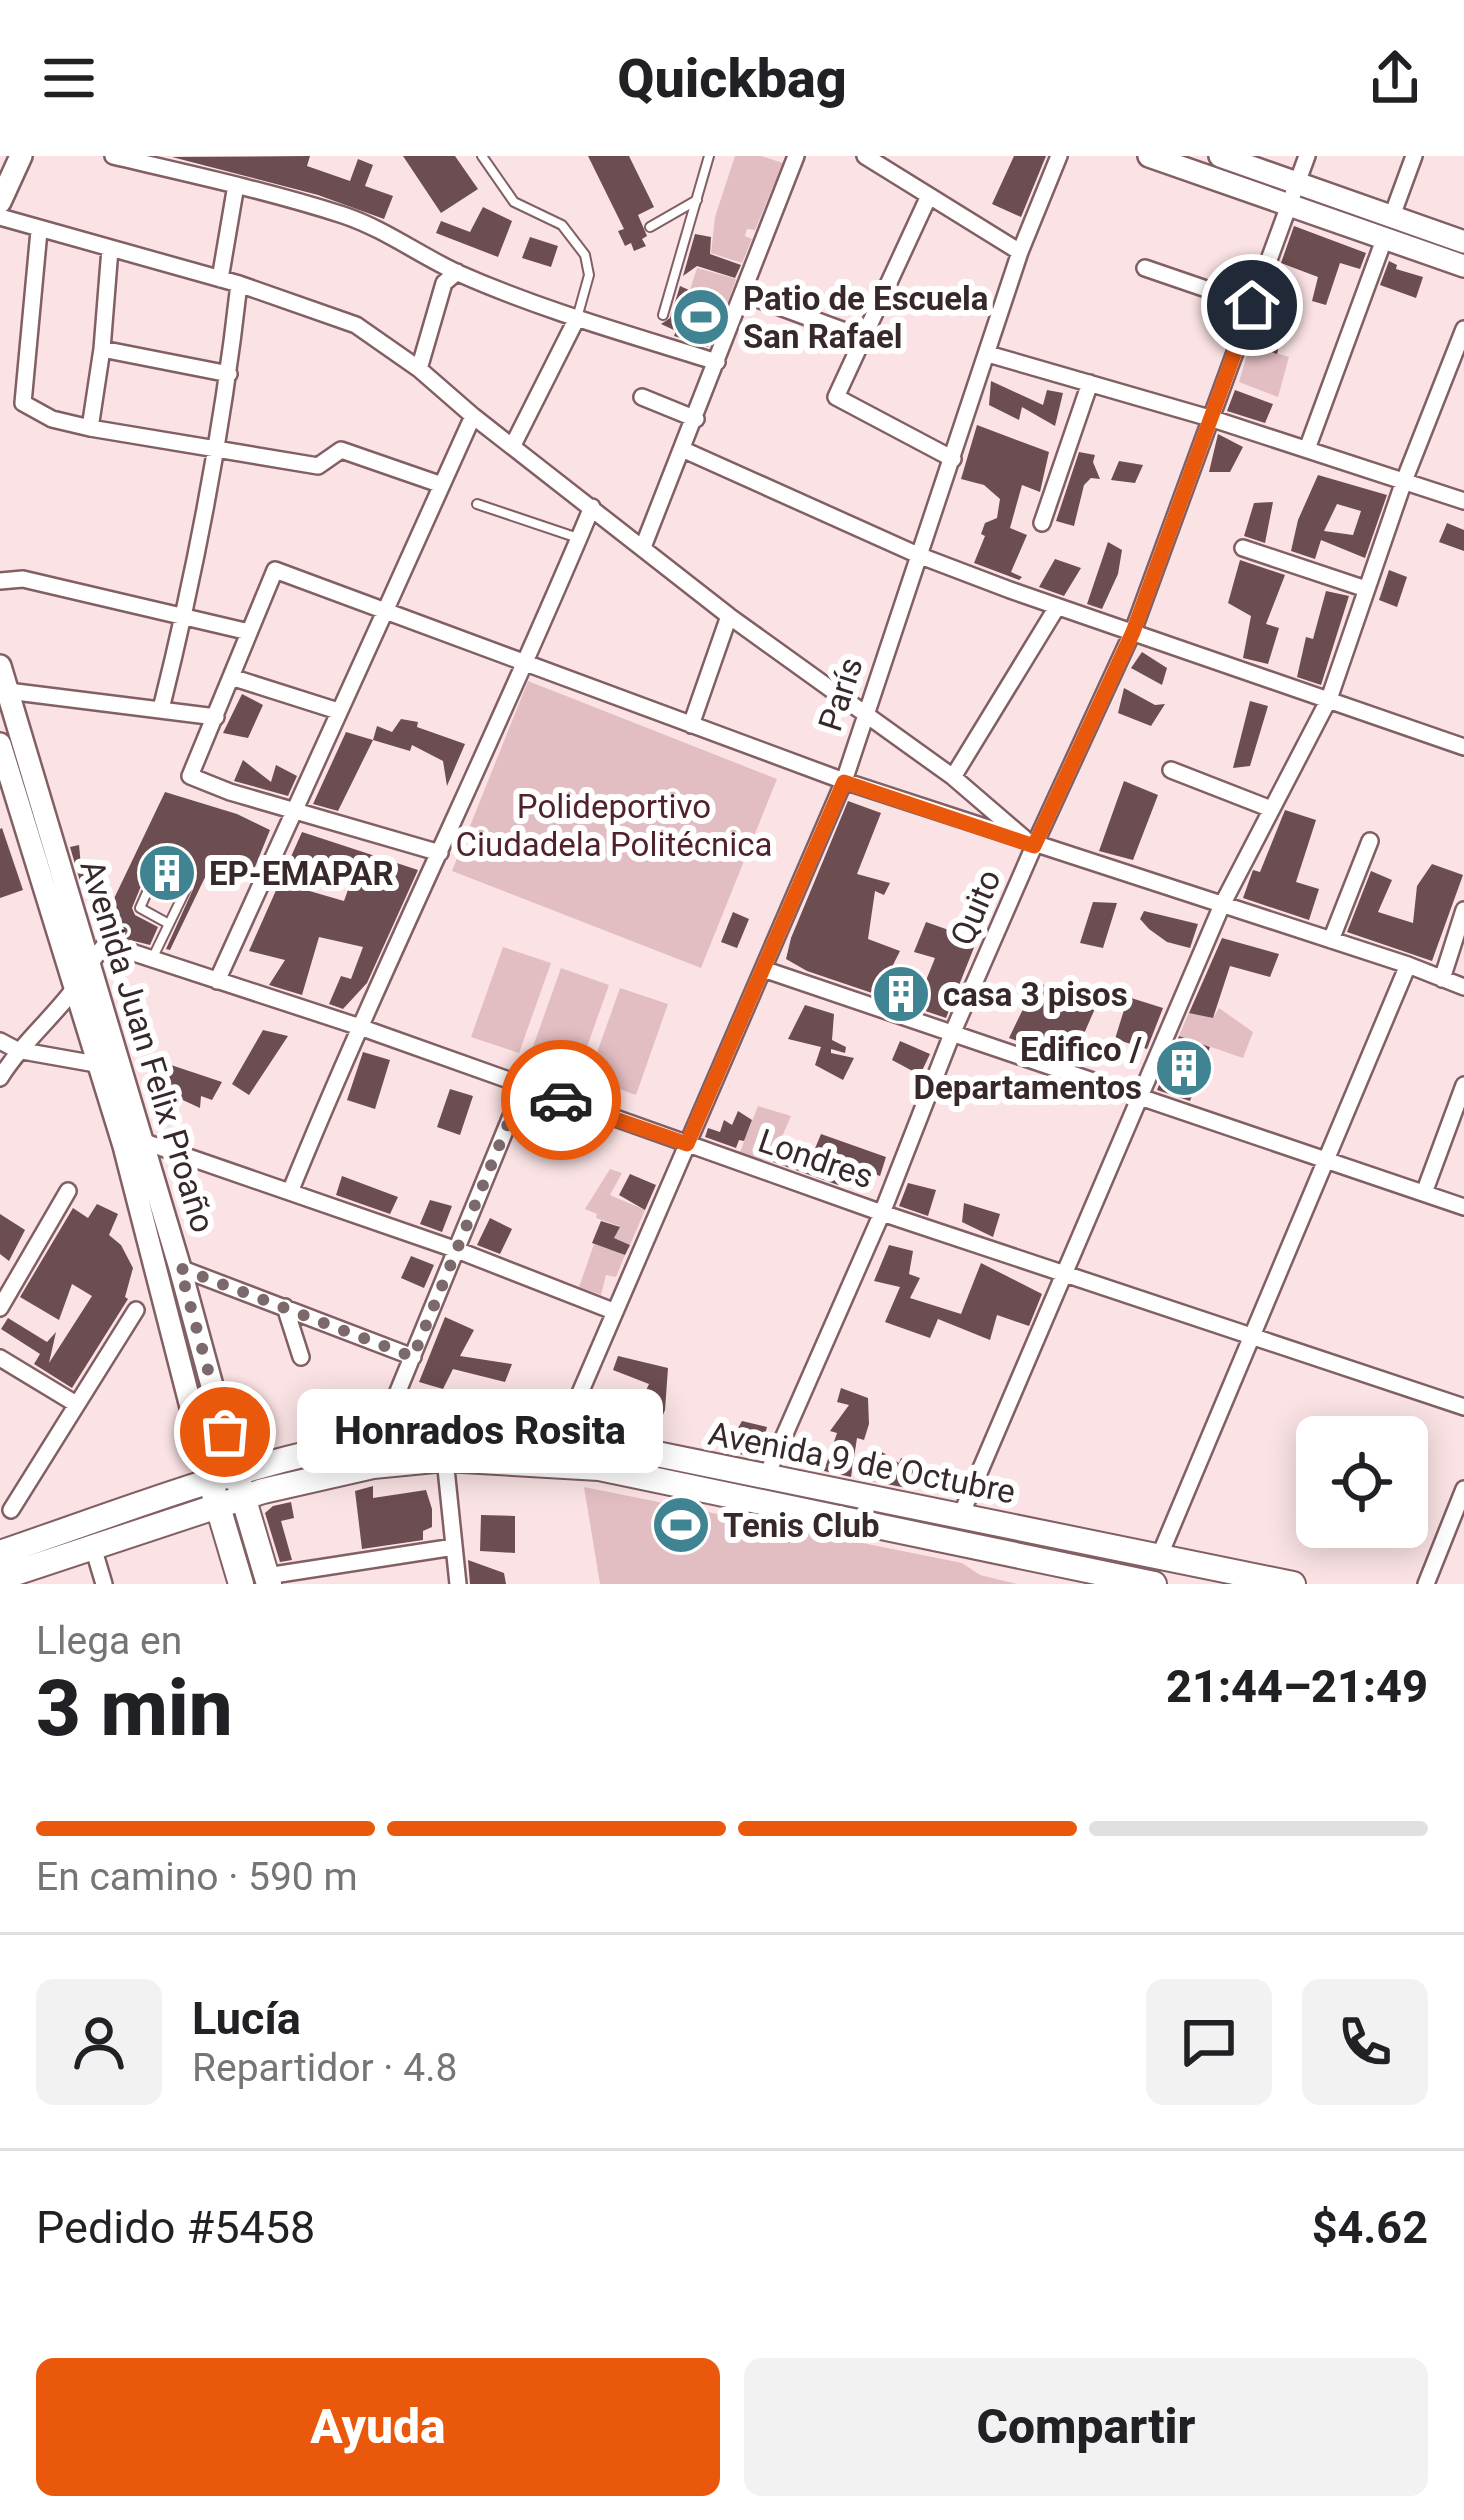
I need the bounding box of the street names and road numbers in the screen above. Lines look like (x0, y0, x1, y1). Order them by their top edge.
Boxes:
street label: París (810, 652, 871, 736)
street label: Avenida Juan Felix Proaño (72, 855, 223, 1237)
street label: Quito (942, 864, 1009, 951)
street label: Londres (753, 1121, 878, 1196)
street label: Avenida 9 de Octubre (705, 1414, 1019, 1511)

